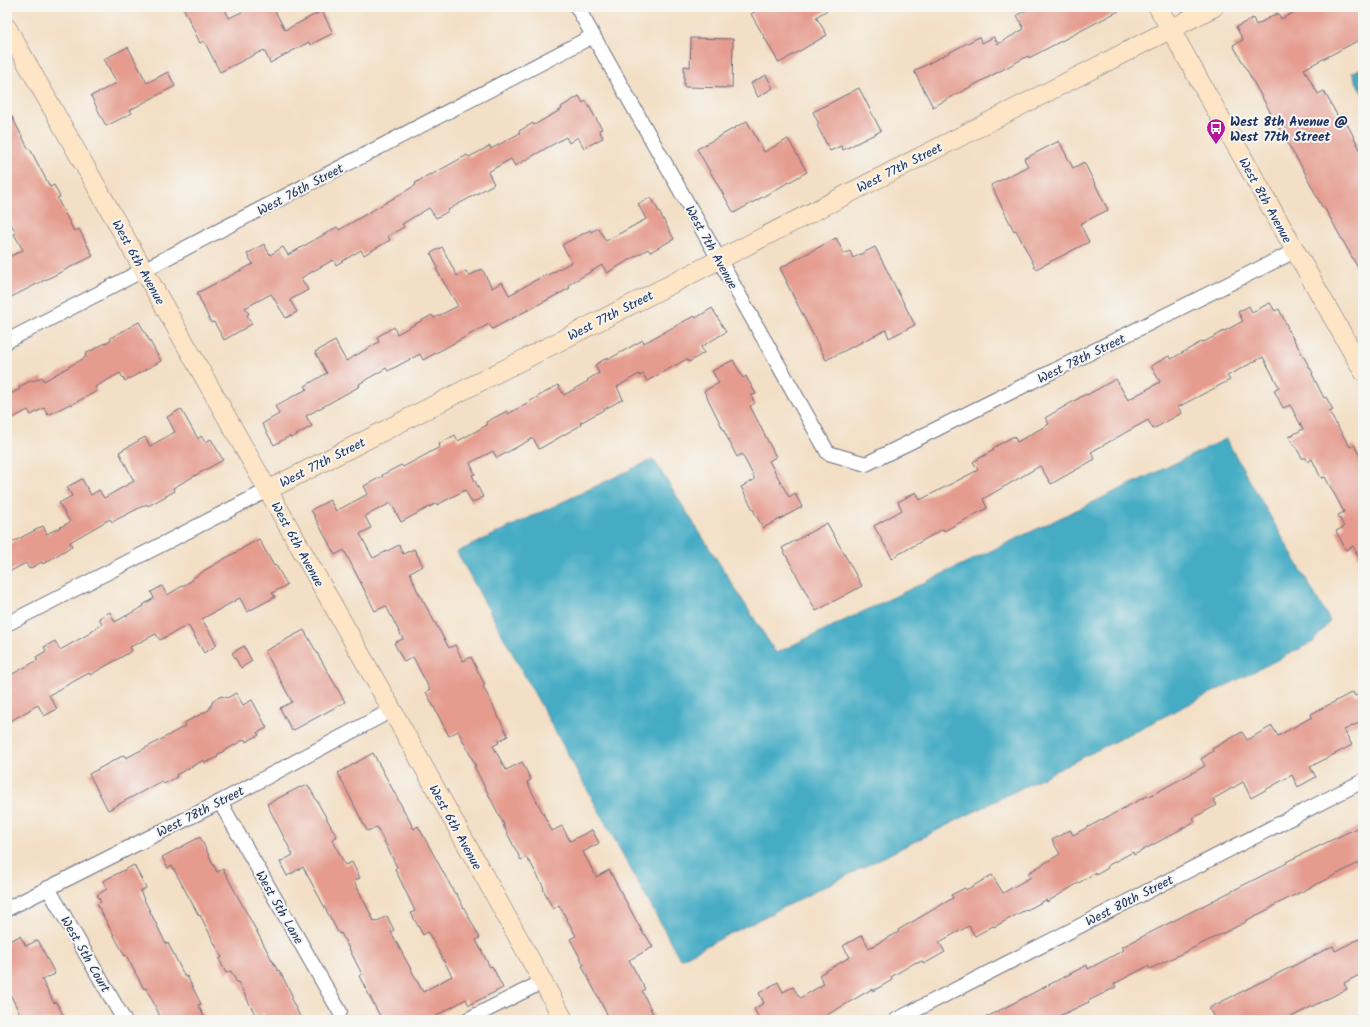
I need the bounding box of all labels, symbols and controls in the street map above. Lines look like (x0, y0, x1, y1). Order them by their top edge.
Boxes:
place label: West 8th Avenue @ West 77th Street (1230, 112, 1348, 148)
bus stop icon: West 8th Avenue @ West 77th Street (1205, 117, 1227, 145)
street label: West 77th Street (853, 137, 947, 199)
street label: West 8th Avenue (1232, 154, 1297, 248)
street label: West 76th Street (254, 158, 349, 222)
street label: West 7th Avenue (679, 202, 743, 294)
street label: West 6th Avenue (106, 216, 170, 309)
street label: West 77th Street (564, 285, 658, 347)
street label: West 78th Street (1034, 328, 1130, 390)
street label: West 77th Street (276, 432, 370, 494)
street label: West 6th Avenue (265, 498, 329, 591)
street label: West 78th Street (153, 781, 249, 843)
street label: West 6th Avenue (423, 781, 487, 874)
street label: West 5th Lane (249, 867, 308, 949)
street label: West 80th Street (1082, 870, 1178, 933)
street label: West 5th Court (54, 913, 116, 998)

